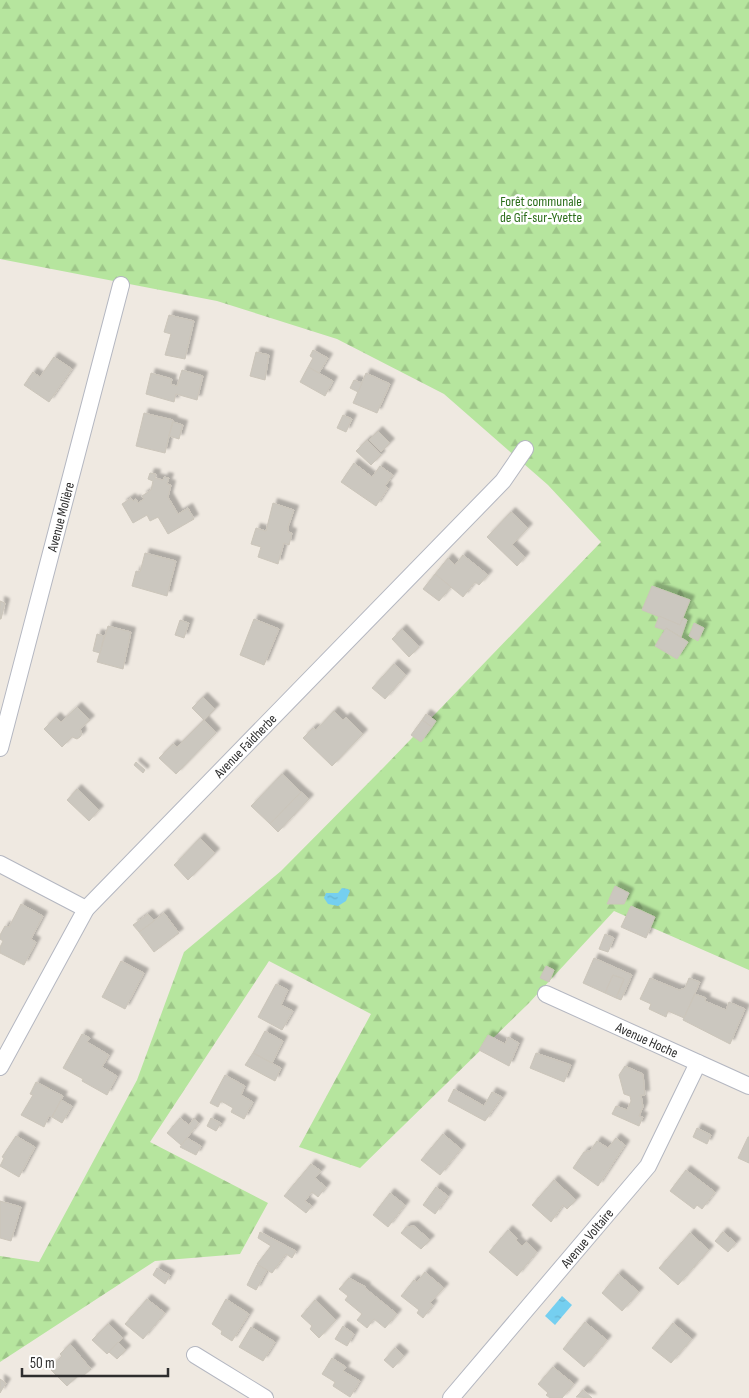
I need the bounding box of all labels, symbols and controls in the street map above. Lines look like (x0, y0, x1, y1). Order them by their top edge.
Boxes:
park label: Forêt communale de Gif-sur-Yvette (500, 193, 582, 226)
street label: Avenue Molière (43, 480, 78, 554)
street label: Avenue Faidherbe (210, 710, 280, 782)
street label: Avenue Hoche (612, 1018, 681, 1062)
street label: Avenue Voltaire (557, 1205, 617, 1272)
scale bar (22, 1346, 169, 1378)
text: 50 m (30, 1354, 55, 1373)

